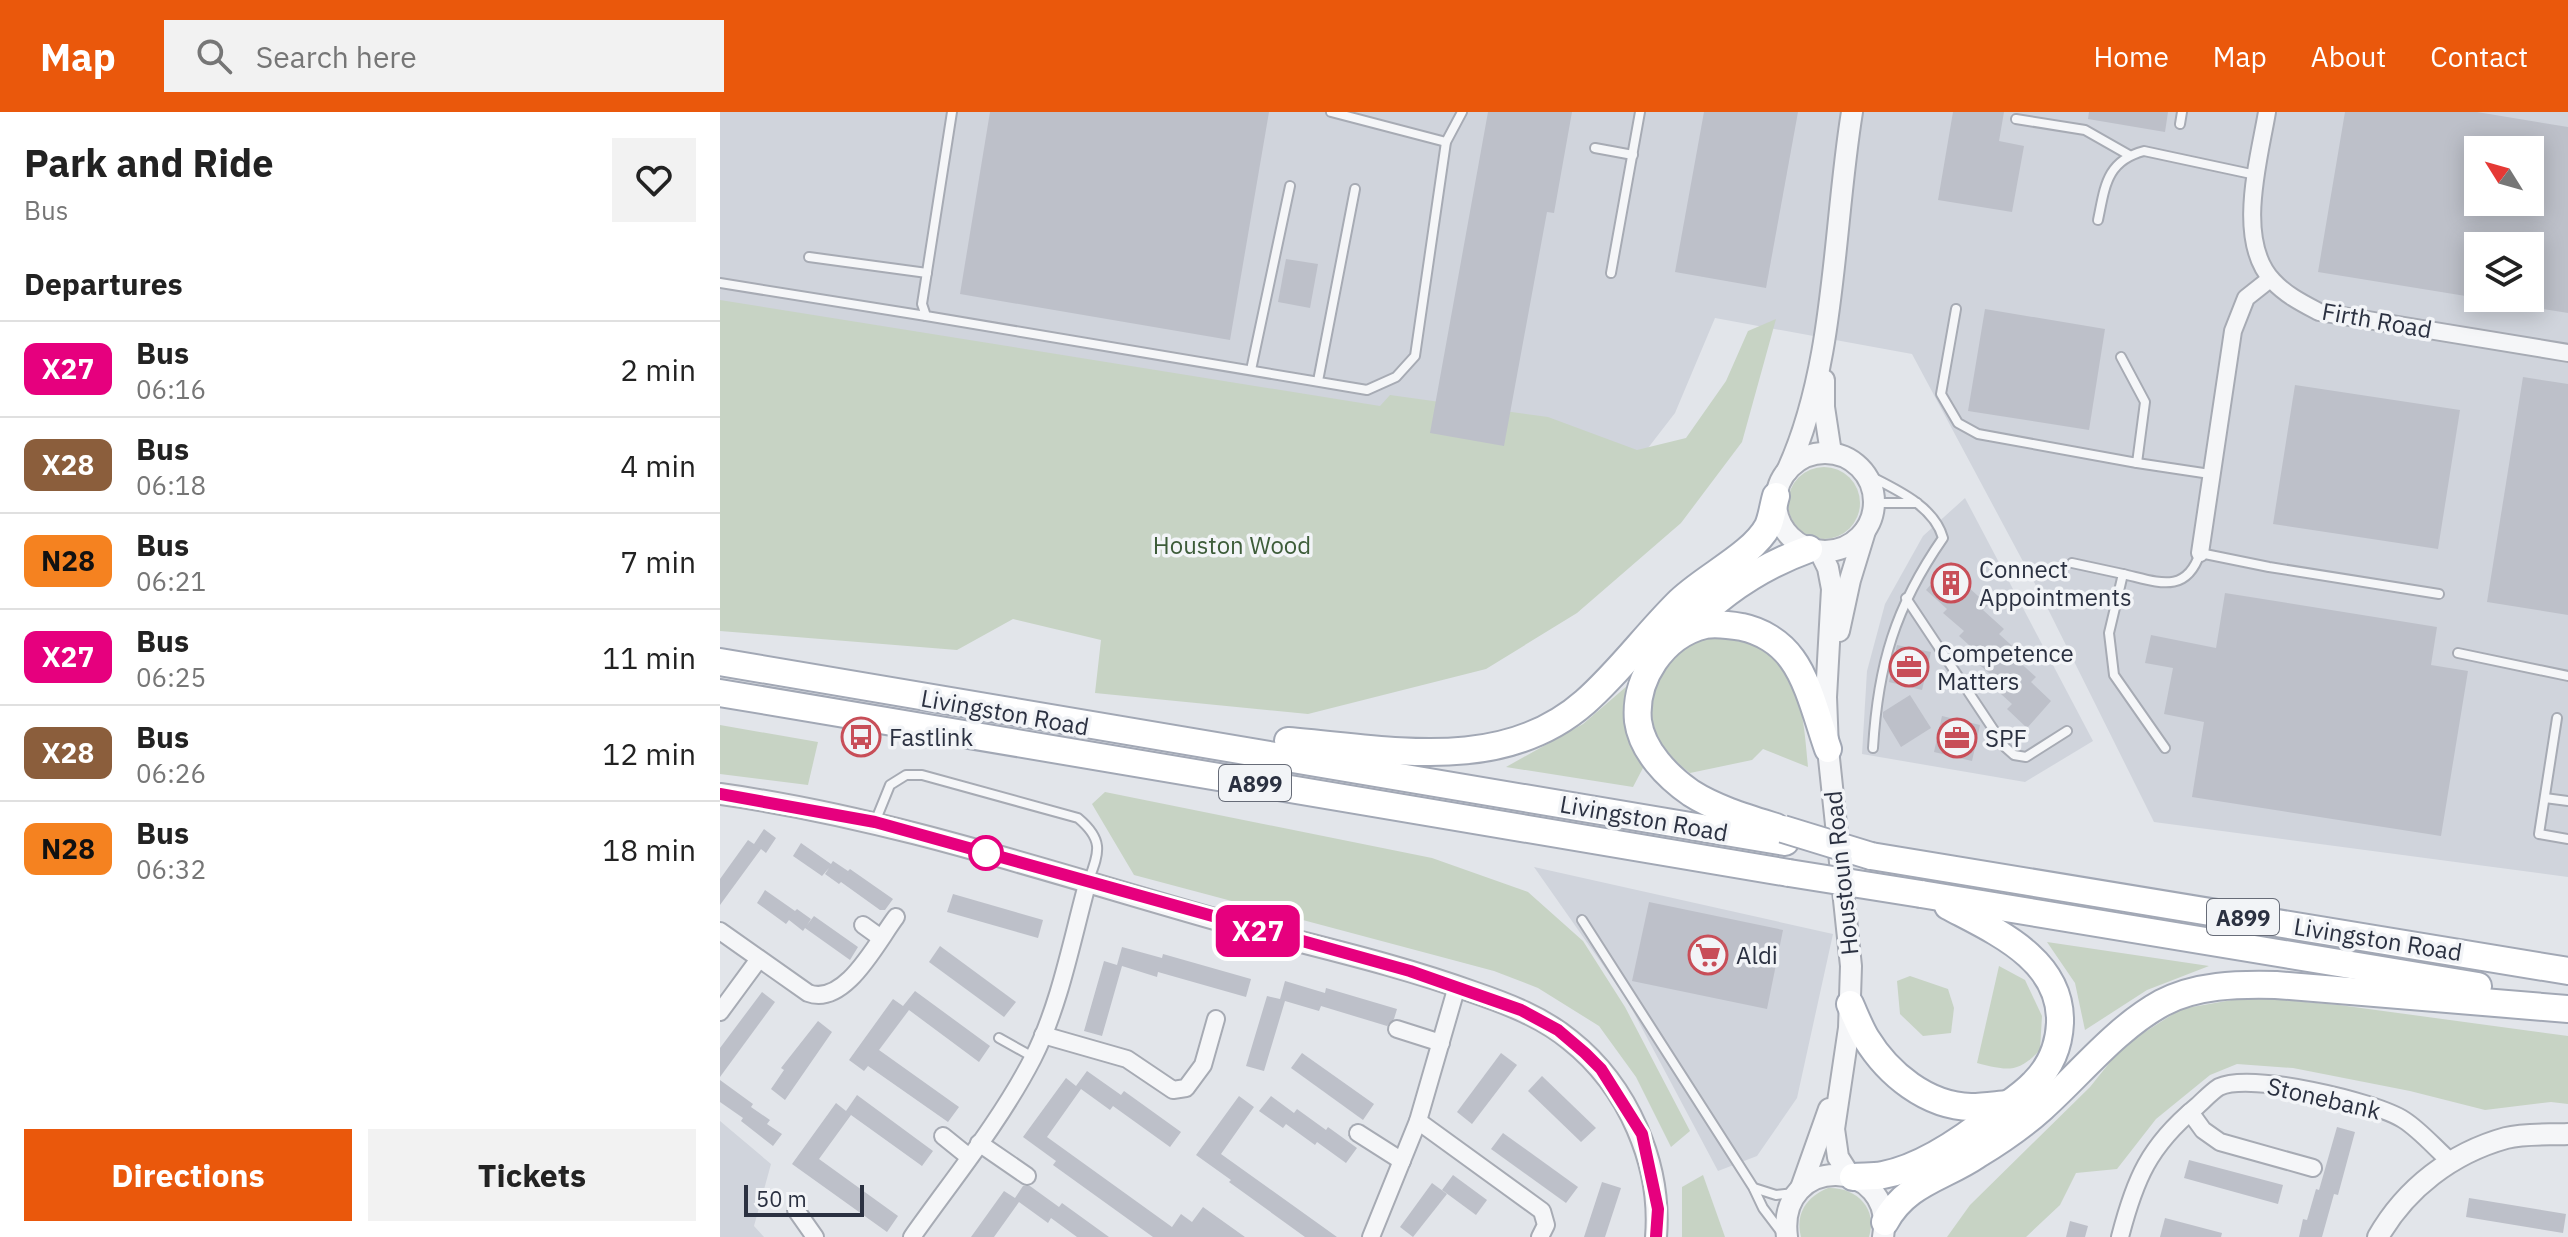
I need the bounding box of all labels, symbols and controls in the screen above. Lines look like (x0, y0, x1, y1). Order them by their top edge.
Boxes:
search box (164, 20, 724, 92)
text: Map (40, 32, 116, 81)
icon: search (192, 34, 236, 78)
text: Search here (256, 37, 417, 76)
text: Home (2093, 38, 2169, 75)
text: Map (2213, 38, 2267, 75)
text: About (2311, 38, 2386, 75)
text: Contact (2430, 38, 2528, 75)
north arrow (2464, 136, 2544, 216)
map controls (2464, 136, 2544, 312)
text: Park and Ride (24, 138, 274, 187)
button: heart (612, 138, 696, 222)
text: Bus (24, 193, 68, 227)
button: layers (2464, 232, 2544, 312)
text: Departures (24, 264, 183, 303)
street label: Firth Road (2319, 295, 2435, 345)
text: Bus (136, 333, 189, 372)
text: X27 (42, 350, 94, 387)
text: 2 min (620, 350, 696, 389)
text: 06:16 (136, 372, 206, 406)
text: Bus (136, 429, 189, 468)
text: X28 (42, 446, 94, 483)
text: 4 min (620, 446, 696, 485)
text: 06:18 (136, 468, 206, 502)
text: Bus (136, 525, 189, 564)
park label: Houston Wood (1153, 529, 1311, 561)
text: N28 (41, 542, 95, 579)
text: 7 min (620, 542, 696, 581)
place label: Connect Appointments (1979, 553, 2132, 613)
building icon: Connect Appointments (1930, 562, 1972, 604)
text: 06:21 (136, 564, 206, 598)
text: Bus (136, 621, 189, 660)
place label: Competence Matters (1937, 637, 2074, 697)
text: X27 (42, 638, 94, 675)
text: 11 min (602, 638, 696, 677)
office icon: Competence Matters (1888, 646, 1930, 688)
text: 06:25 (136, 660, 206, 694)
street label: Livingston Road (919, 681, 1091, 743)
bus stop icon: Fastlink (840, 716, 882, 758)
text: Bus (136, 717, 189, 756)
office icon: SPF (1936, 717, 1978, 759)
place label: Fastlink (889, 721, 973, 753)
place label: SPF (1985, 722, 2027, 754)
text: X28 (42, 734, 94, 771)
text: 12 min (602, 734, 696, 773)
text: 06:26 (136, 756, 206, 790)
road number: A899 (1219, 765, 1291, 801)
street label: Livingston Road (1558, 787, 1730, 849)
street label: Houstoun Road (1816, 789, 1866, 957)
text: Bus (136, 813, 189, 852)
text: N28 (41, 830, 95, 867)
text: 18 min (602, 830, 696, 869)
unlabelled marker (969, 836, 1003, 870)
text: 06:32 (136, 852, 206, 886)
road number: A899 (2207, 899, 2279, 935)
line badge: X27 (1212, 905, 1304, 957)
street label: Livingston Road (2292, 910, 2464, 968)
text: X27 (1232, 912, 1284, 949)
supermarket icon: Aldi (1687, 934, 1729, 976)
place label: Aldi (1736, 939, 1778, 971)
street label: Stonebank (2264, 1069, 2384, 1127)
button: Directions (24, 1129, 352, 1221)
button: Tickets (368, 1129, 696, 1221)
scale bar (744, 1181, 864, 1217)
text: 50 m (756, 1184, 807, 1213)

